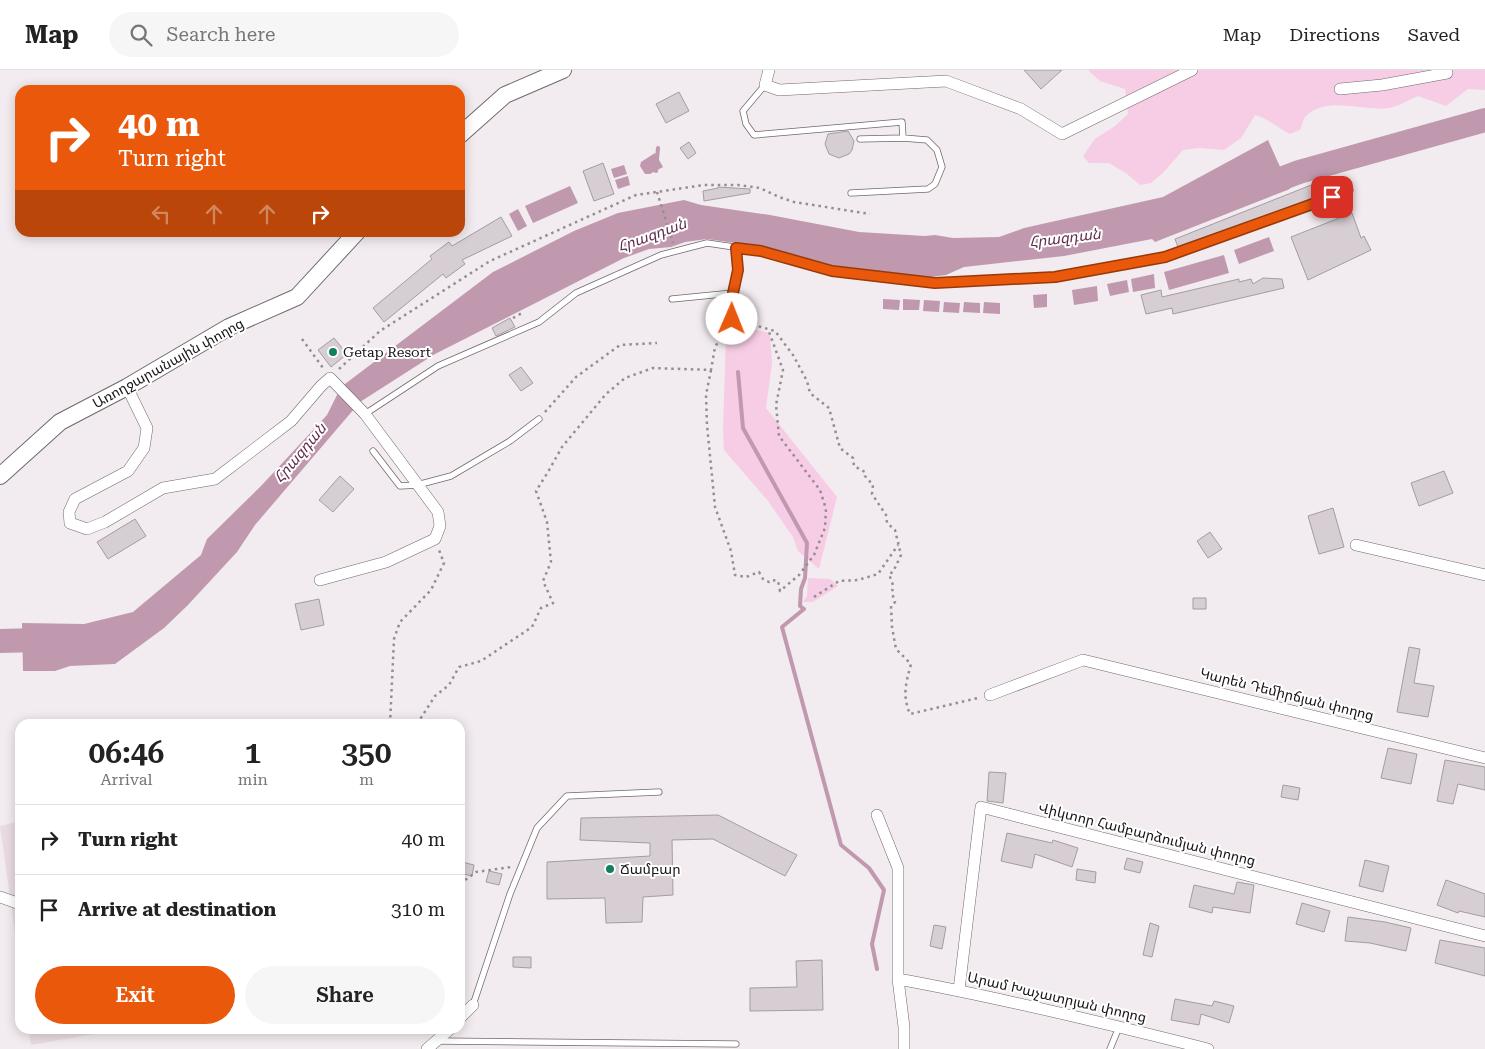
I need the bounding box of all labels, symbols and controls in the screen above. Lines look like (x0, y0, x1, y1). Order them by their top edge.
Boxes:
search box (109, 12, 459, 57)
text: Map (25, 21, 79, 49)
icon: search (127, 21, 155, 49)
text: Search here (167, 23, 275, 46)
text: Map (1223, 24, 1261, 45)
text: Directions (1289, 24, 1380, 45)
text: Saved (1408, 24, 1460, 45)
text: 40 m (118, 104, 200, 145)
icon: right (35, 105, 100, 170)
text: Turn right (118, 146, 226, 171)
pin (1311, 176, 1353, 218)
icon: arrive (1318, 183, 1346, 211)
icon: left (147, 200, 175, 228)
icon: ahead (200, 200, 228, 228)
icon: ahead (253, 200, 281, 228)
icon: right (306, 200, 334, 228)
water label: Հրազդան (615, 214, 690, 256)
water label: Հրազդան (1028, 225, 1103, 251)
position arrow (705, 292, 757, 344)
street label: Առողջարանային փողոց (90, 315, 246, 411)
place label: Getap Resort (343, 344, 431, 360)
marker: Getap Resort (327, 346, 339, 358)
water label: Հրազդան (270, 419, 331, 486)
street label: Կարեն Դեմիրճյան փողոց (1198, 665, 1376, 723)
text: 06:46 (88, 735, 164, 770)
text: 1 (244, 735, 261, 770)
text: 350 (341, 735, 392, 770)
text: Arrival (100, 770, 152, 789)
text: min (238, 770, 268, 789)
text: m (359, 770, 374, 789)
street label: Վիկտոր Համբարձումյան փողոց (1037, 799, 1257, 869)
icon: right (35, 826, 63, 854)
text: Turn right (78, 828, 178, 851)
text: 40 m (402, 828, 445, 851)
place label: Ճամբար (620, 861, 681, 877)
marker: Ճամբար (604, 863, 616, 875)
icon: arrive (35, 896, 63, 924)
text: Arrive at destination (78, 898, 276, 921)
text: 310 m (391, 898, 445, 921)
button: Exit (35, 966, 235, 1024)
button: Share (245, 966, 445, 1024)
street label: Արամ Խաչատրյան փողոց (966, 969, 1148, 1025)

